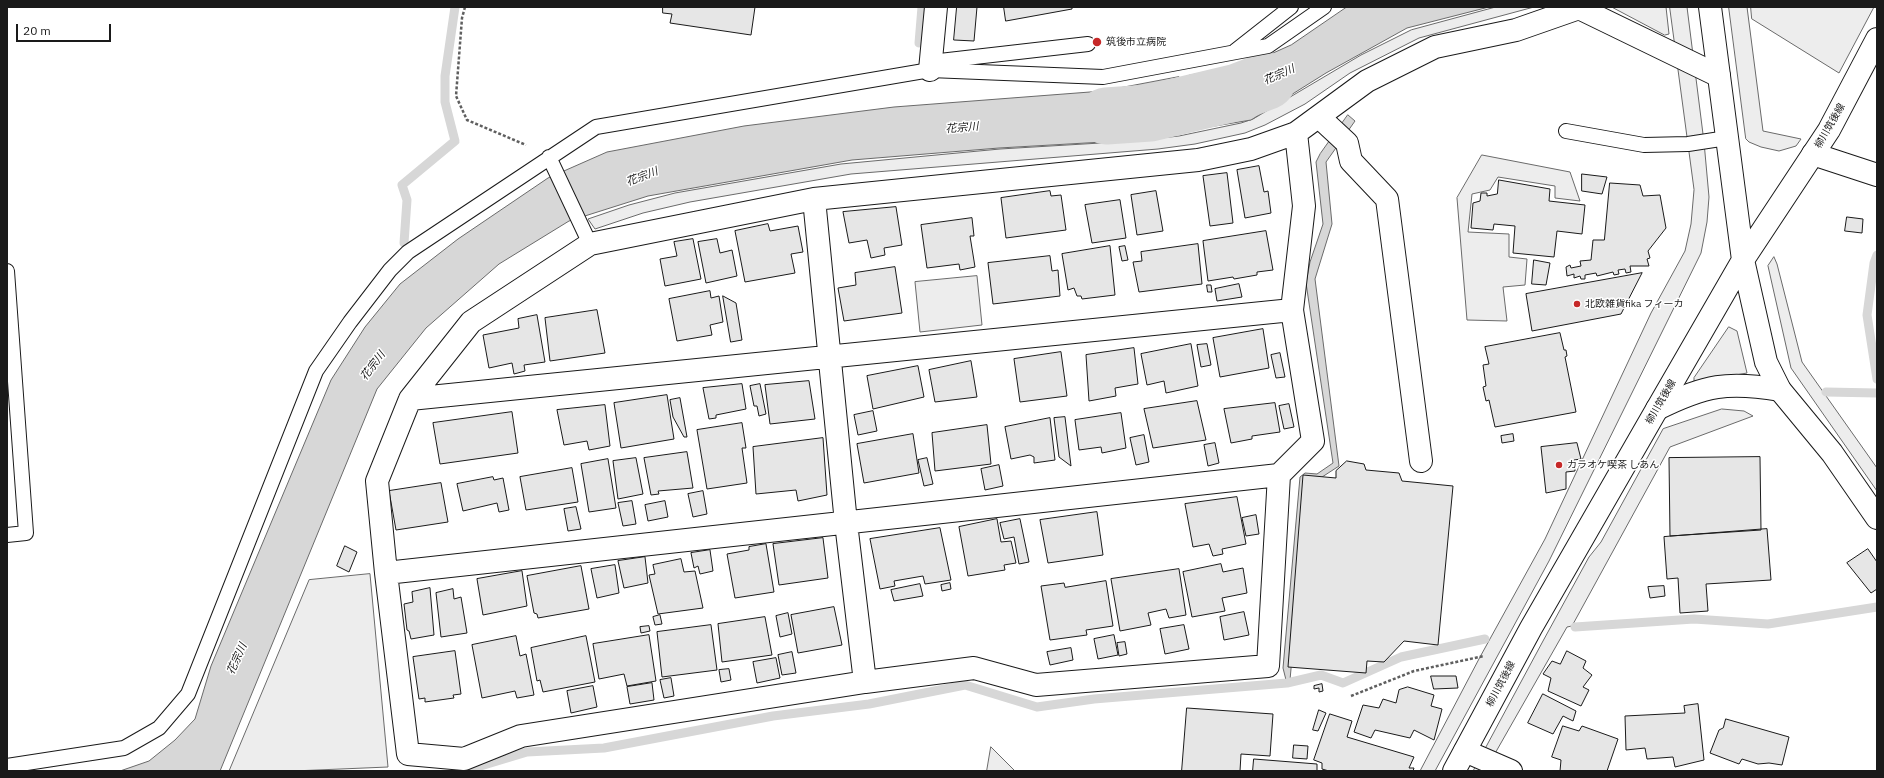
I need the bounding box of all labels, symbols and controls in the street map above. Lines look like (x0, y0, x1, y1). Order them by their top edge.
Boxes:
scale bar (18, 16, 113, 42)
text: 20 m (23, 23, 51, 38)
marker: 筑後市立病院 (1091, 36, 1103, 48)
place label: 筑後市立病院 (1106, 36, 1166, 48)
water label: 花宗川 (1261, 62, 1297, 88)
street label: 柳川筑後線 (1812, 101, 1848, 151)
water label: 花宗川 (945, 120, 979, 136)
water label: 花宗川 (624, 165, 660, 189)
place label: 北欧雑貨fika フィーカ (1585, 298, 1684, 310)
marker: 北欧雑貨fika フィーカ (1572, 299, 1582, 309)
water label: 花宗川 (358, 349, 388, 383)
street label: 柳川筑後線 (1643, 377, 1679, 427)
place label: カラオケ喫茶 しあん (1567, 459, 1659, 471)
marker: カラオケ喫茶 しあん (1554, 460, 1564, 470)
water label: 花宗川 (224, 641, 250, 677)
street label: 柳川筑後線 (1484, 659, 1518, 709)

